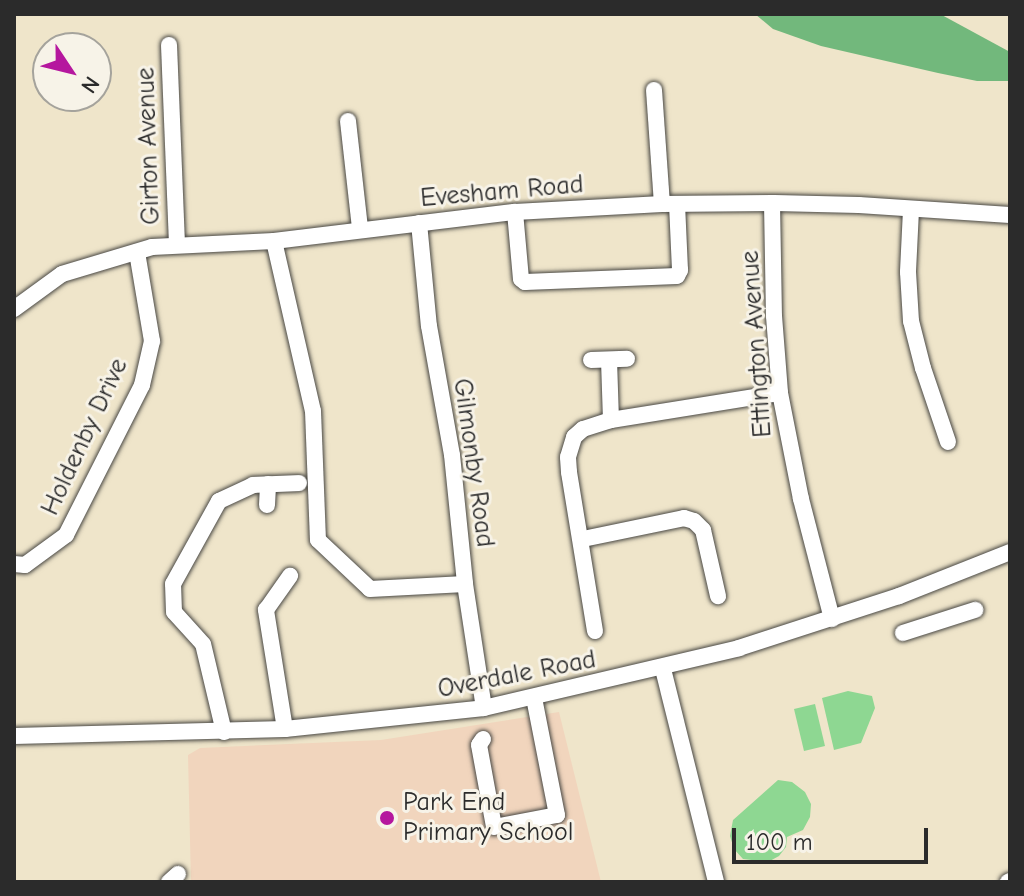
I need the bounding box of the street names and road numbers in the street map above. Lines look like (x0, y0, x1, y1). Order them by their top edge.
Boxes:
street label: Girton Avenue (131, 67, 167, 225)
street label: Evesham Road (419, 169, 585, 215)
street label: Ettington Avenue (735, 250, 779, 438)
street label: Holdenby Drive (35, 354, 135, 520)
street label: Gilmonby Road (446, 377, 500, 549)
street label: Overdale Road (435, 644, 599, 706)

